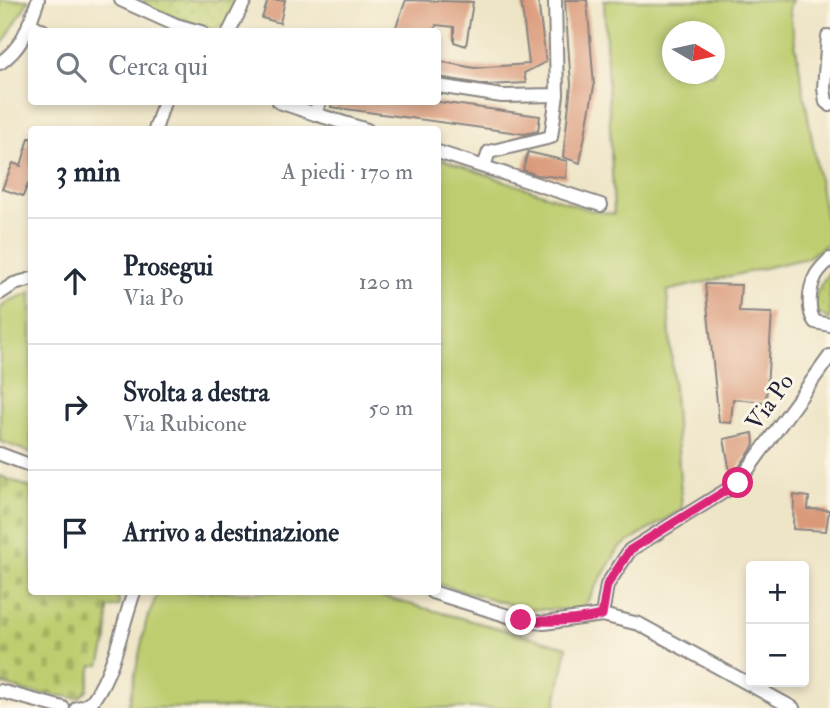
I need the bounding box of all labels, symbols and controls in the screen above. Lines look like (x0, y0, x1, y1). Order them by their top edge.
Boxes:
north arrow (662, 21, 725, 84)
search box (28, 28, 441, 105)
icon: search (52, 48, 90, 86)
text: Cerca qui (108, 51, 208, 83)
text: 3 min (56, 153, 121, 190)
text: A piedi · 170 m (282, 157, 413, 186)
text: Prosegui (123, 251, 213, 283)
icon: ahead (56, 262, 94, 300)
text: 120 m (359, 267, 413, 296)
text: Via Po (123, 283, 183, 312)
street label: Via Po (739, 367, 801, 437)
text: Svolta a destra (123, 377, 269, 409)
icon: right (56, 388, 94, 426)
text: 50 m (369, 393, 413, 422)
text: Via Rubicone (123, 409, 247, 438)
route start (722, 467, 753, 498)
icon: arrive (56, 514, 94, 552)
text: Arrivo a destinazione (123, 517, 339, 549)
map controls (746, 561, 809, 687)
button: + (746, 561, 809, 624)
route end (505, 604, 536, 635)
button: − (746, 624, 809, 687)

